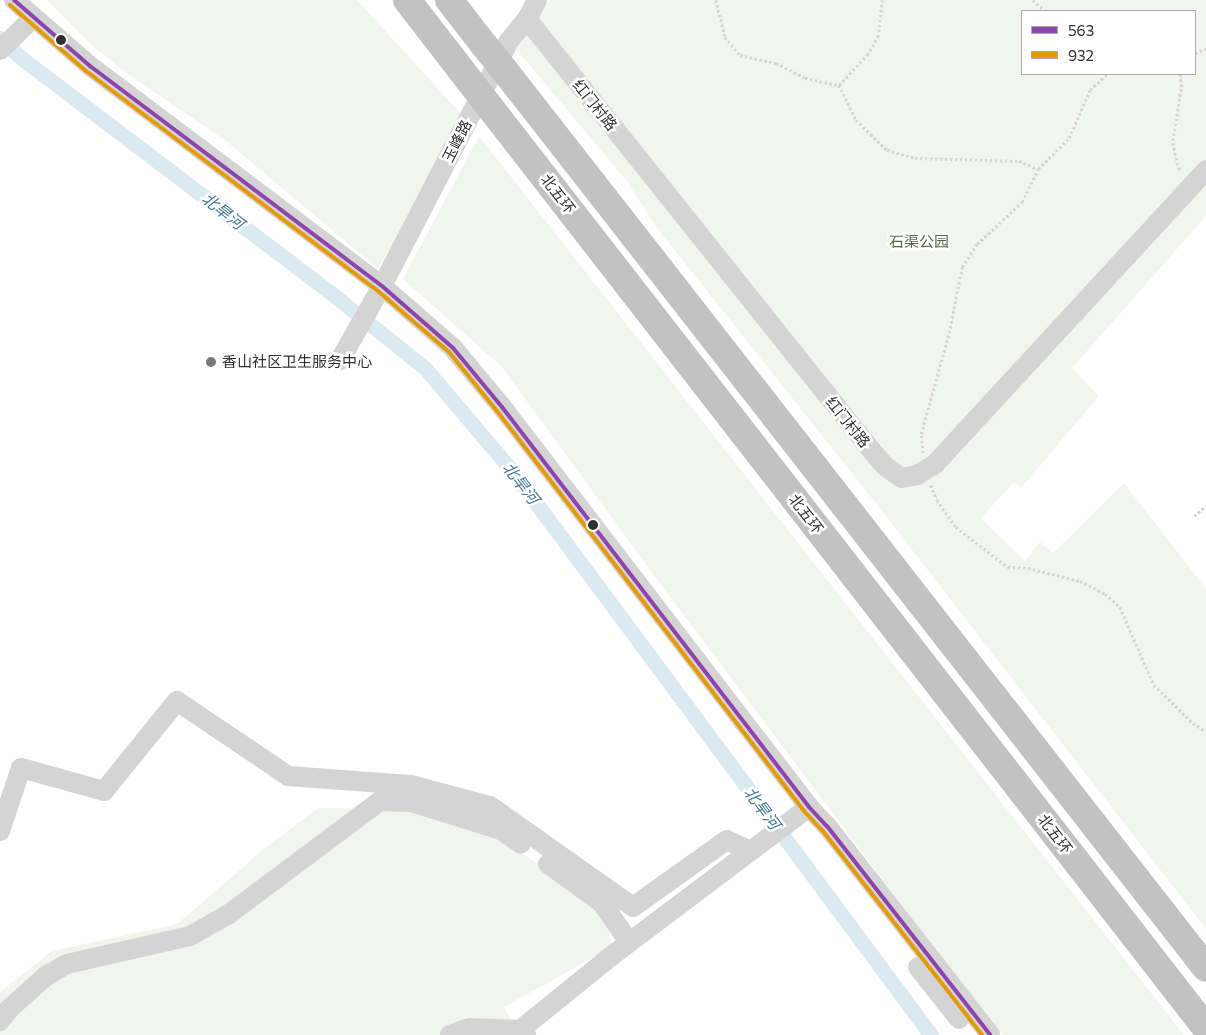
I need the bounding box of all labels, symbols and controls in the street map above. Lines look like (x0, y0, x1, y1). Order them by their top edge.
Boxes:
legend (1021, 10, 1196, 75)
text: 563 (1068, 21, 1094, 39)
unlabelled marker (56, 35, 66, 45)
text: 932 (1068, 46, 1094, 64)
street label: 红门村路 (569, 76, 621, 134)
street label: 玉峰路 (439, 117, 475, 165)
street label: 北五环 (537, 171, 579, 217)
water label: 北旱河 (198, 189, 248, 233)
park label: 石渠公园 (889, 233, 949, 251)
place label: 香山社区卫生服务中心 (222, 353, 372, 371)
marker: 香山社区卫生服务中心 (204, 355, 218, 369)
street label: 红门村路 (822, 393, 874, 451)
water label: 北旱河 (499, 458, 543, 508)
street label: 北五环 (785, 491, 827, 537)
unlabelled marker (588, 520, 598, 530)
water label: 北旱河 (740, 783, 784, 833)
street label: 北五环 (1034, 811, 1076, 857)

